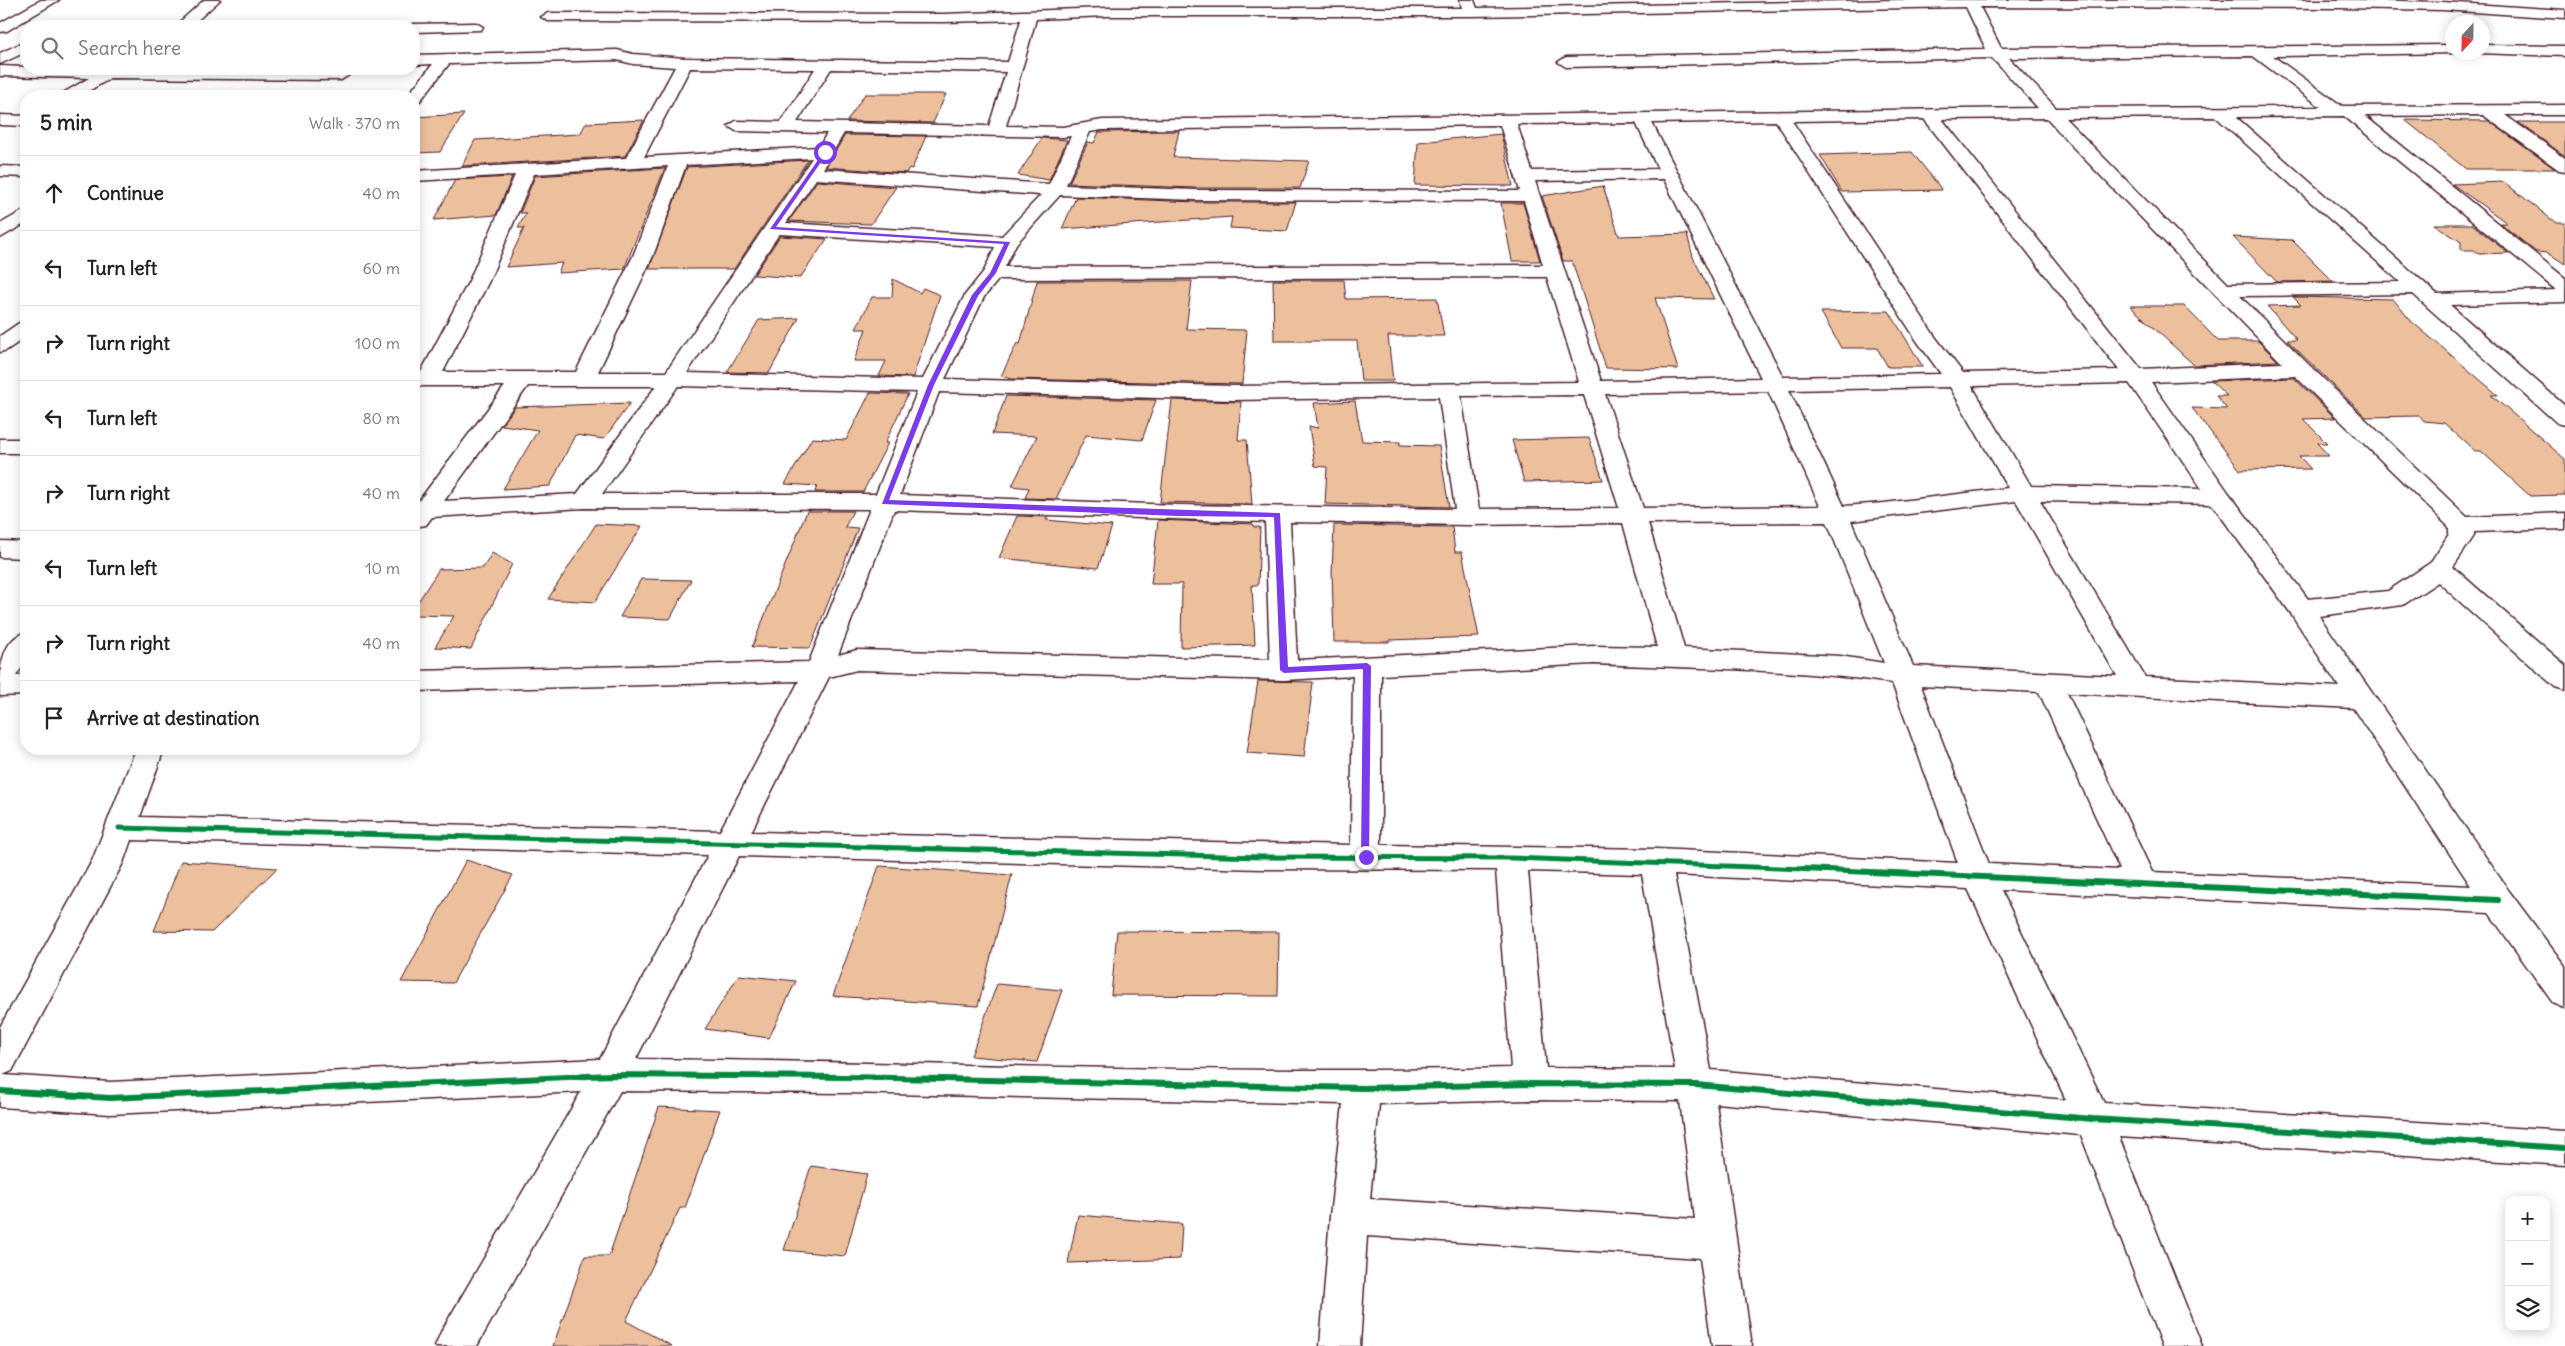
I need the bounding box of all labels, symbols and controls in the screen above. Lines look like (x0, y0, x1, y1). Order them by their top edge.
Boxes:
north arrow (2445, 15, 2490, 60)
search box (20, 20, 420, 75)
icon: search (38, 34, 66, 62)
text: Search here (78, 36, 181, 60)
text: 5 min (40, 109, 92, 136)
text: Walk · 370 m (309, 113, 400, 133)
route start (814, 141, 837, 164)
icon: ahead (40, 179, 68, 207)
text: Continue (87, 181, 164, 205)
text: 40 m (362, 183, 400, 203)
icon: left (40, 254, 68, 282)
text: Turn left (87, 256, 157, 280)
text: 60 m (362, 258, 400, 278)
icon: right (40, 329, 68, 357)
text: Turn right (87, 331, 170, 355)
text: 100 m (355, 333, 400, 353)
icon: left (40, 404, 68, 432)
text: Turn left (87, 406, 157, 430)
text: 80 m (362, 408, 400, 428)
icon: right (40, 479, 68, 507)
text: Turn right (87, 481, 170, 505)
text: 40 m (362, 483, 400, 503)
icon: left (40, 554, 68, 582)
text: Turn left (87, 556, 157, 580)
text: 10 m (365, 558, 400, 578)
icon: right (40, 629, 68, 657)
text: Turn right (87, 631, 170, 655)
text: 40 m (362, 633, 400, 653)
icon: arrive (40, 704, 68, 732)
text: Arrive at destination (87, 706, 260, 730)
route end (1355, 846, 1378, 869)
map controls (2505, 1196, 2550, 1331)
button: + (2505, 1196, 2550, 1241)
button: − (2505, 1241, 2550, 1286)
button: layers (2505, 1286, 2550, 1331)

